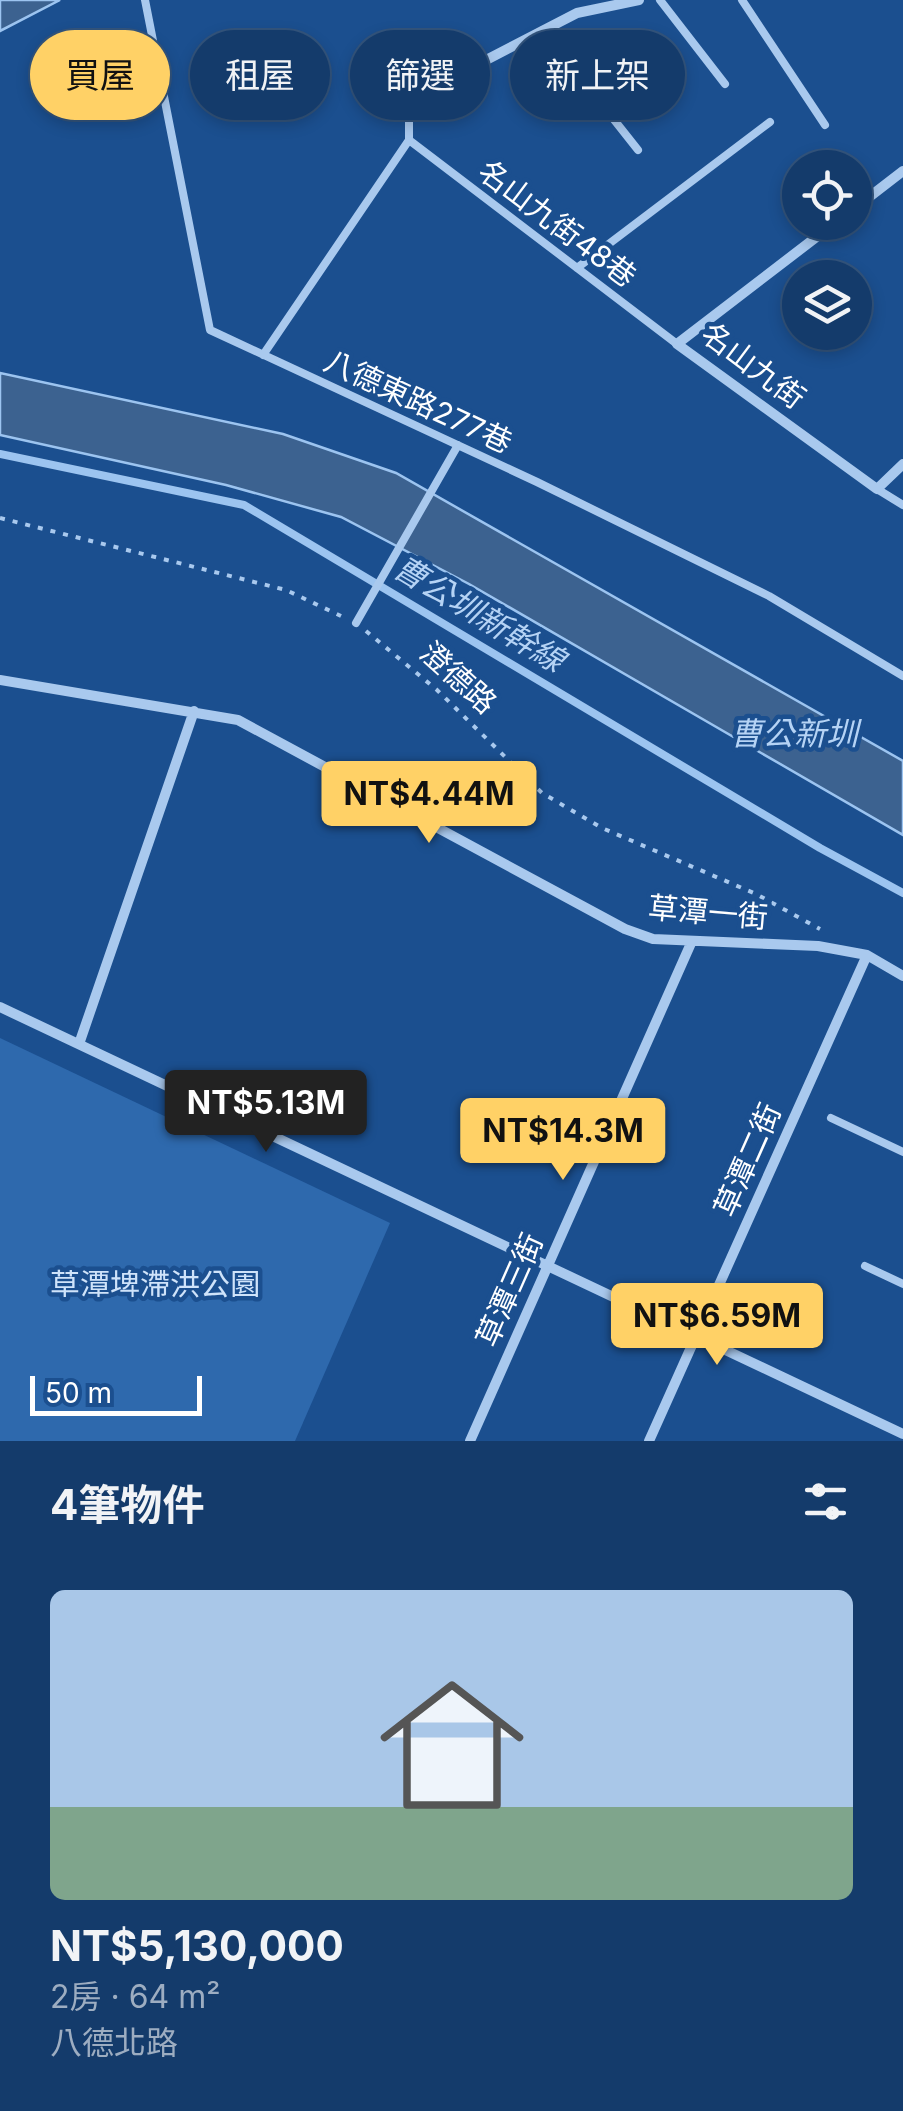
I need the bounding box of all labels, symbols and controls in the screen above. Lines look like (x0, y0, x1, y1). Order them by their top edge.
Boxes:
chip: 買屋 (30, 30, 170, 120)
chip: 租屋 (190, 30, 330, 120)
chip: 篩選 (350, 30, 490, 120)
chip: 新上架 (510, 30, 685, 120)
map controls (782, 150, 872, 350)
button: locate (782, 150, 872, 240)
street label: 名山九街48巷 (472, 152, 643, 294)
button: layers (782, 260, 872, 350)
street label: 名山九街 (695, 315, 812, 416)
street label: 八德東路277巷 (319, 342, 518, 460)
water label: 曹公圳新幹線 (387, 547, 574, 681)
street label: 澄德路 (413, 634, 504, 721)
water label: 曹公新圳 (730, 714, 862, 753)
pin: NT$4.44M (326, 761, 532, 846)
text: NT$4.44M (343, 774, 515, 813)
street label: 草潭一街 (647, 889, 769, 935)
pin: NT$5.13M (163, 1070, 369, 1155)
text: NT$5.13M (187, 1083, 345, 1122)
street label: 草潭二街 (706, 1097, 788, 1222)
pin: NT$14.3M (460, 1098, 666, 1183)
text: NT$14.3M (482, 1111, 644, 1150)
street label: 草潭三街 (468, 1227, 550, 1352)
park label: 草潭埤滯洪公園 (50, 1266, 260, 1302)
pin: NT$6.59M (614, 1283, 820, 1368)
text: NT$6.59M (633, 1296, 801, 1335)
scale bar (30, 1371, 202, 1416)
text: 50 m (45, 1376, 112, 1410)
icon: filters (798, 1474, 853, 1529)
text: 4筆物件 (50, 1479, 204, 1530)
icon: home (362, 1655, 542, 1835)
text: NT$5,130,000 (50, 1920, 344, 1971)
text: 2房 · 64 m² (50, 1977, 220, 2016)
text: 八德北路 (50, 2023, 178, 2062)

